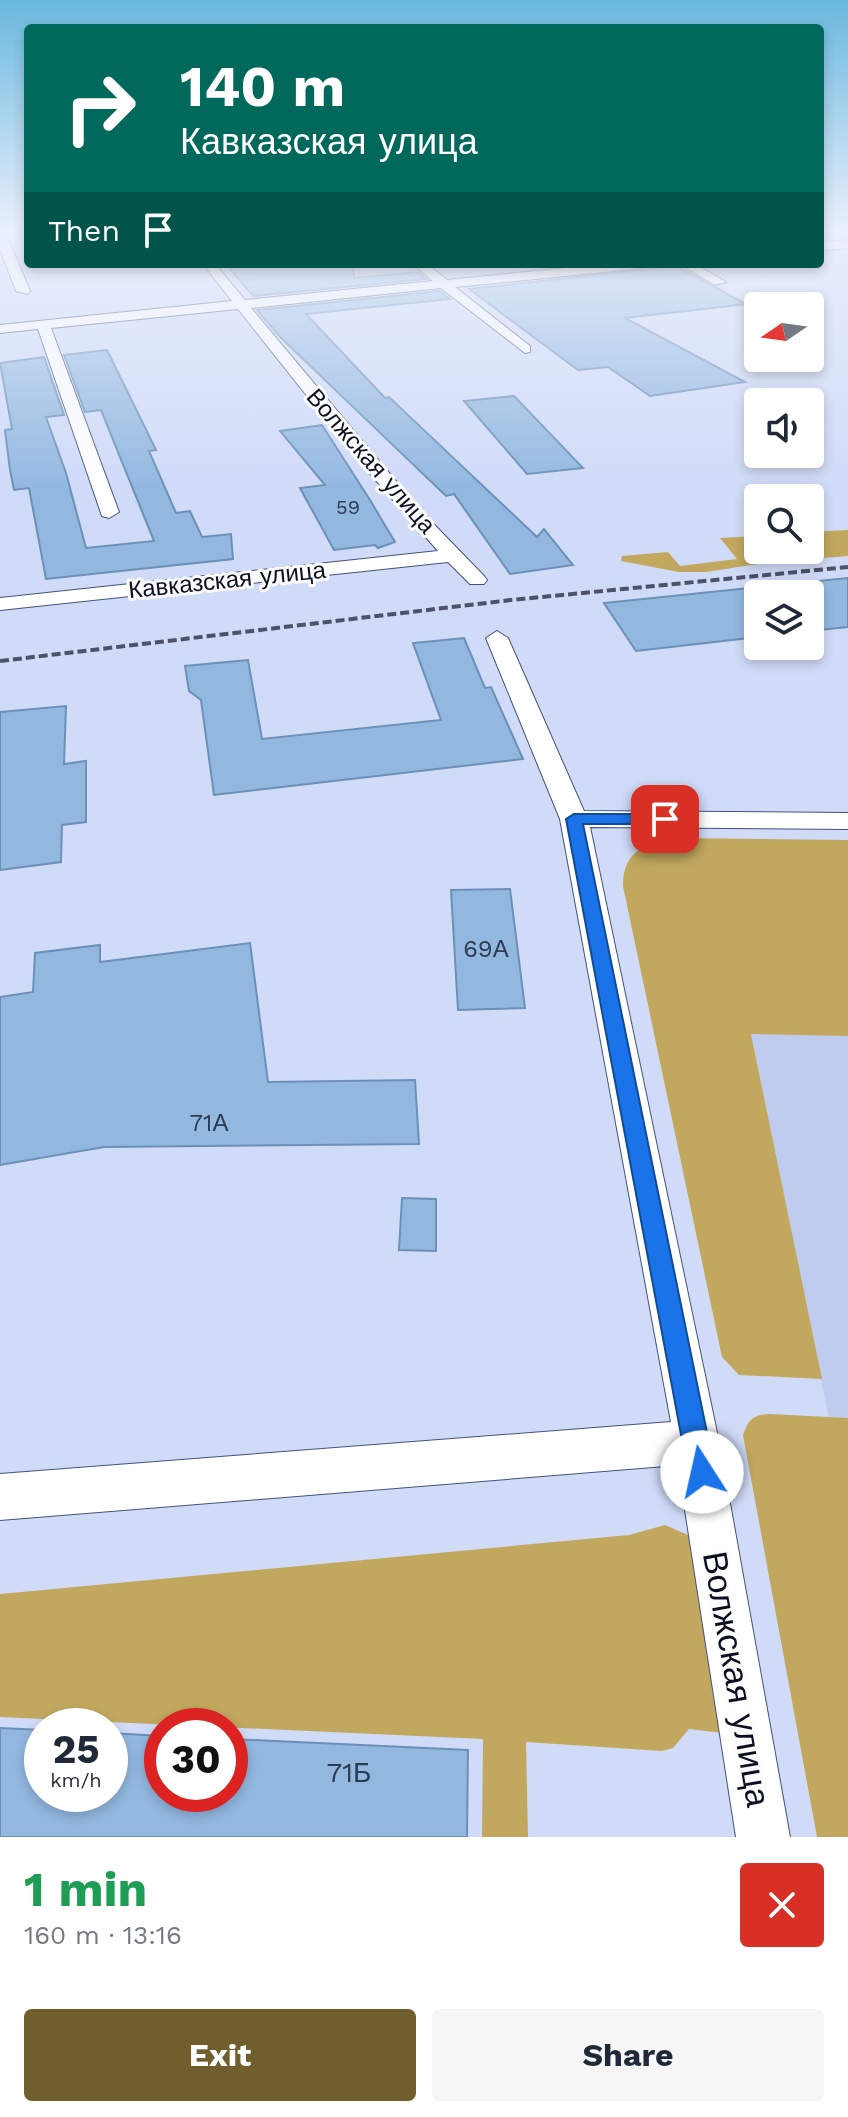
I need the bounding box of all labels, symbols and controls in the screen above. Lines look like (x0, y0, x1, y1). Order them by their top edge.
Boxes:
text: 140 m (180, 54, 345, 120)
icon: right (48, 56, 152, 160)
text: Кавказская улица (180, 121, 478, 163)
icon: arrive (136, 208, 180, 252)
text: Then (48, 213, 120, 248)
north arrow (744, 292, 824, 372)
map controls (744, 292, 824, 660)
street label: Волжская улица (301, 383, 442, 540)
button: sound (744, 388, 824, 468)
button: search (744, 484, 824, 564)
house number: 59 (336, 495, 360, 519)
street label: Кавказская улица (127, 556, 328, 604)
button: layers (744, 580, 824, 660)
pin (631, 785, 699, 853)
icon: arrive (643, 797, 687, 841)
house number: 69А (463, 935, 509, 963)
house number: 71А (190, 1109, 228, 1137)
position arrow (660, 1430, 744, 1514)
street label: Волжская улица (695, 1548, 779, 1810)
speed limit sign: 30 (144, 1708, 248, 1812)
text: 25 (52, 1726, 100, 1773)
house number: 71Б (326, 1756, 372, 1789)
text: km/h (50, 1768, 102, 1792)
text: 1 min (24, 1861, 147, 1918)
button: close (740, 1863, 824, 1947)
text: 160 m · 13:16 (24, 1920, 182, 1950)
button: Exit (24, 2009, 416, 2101)
button: Share (432, 2009, 824, 2101)

